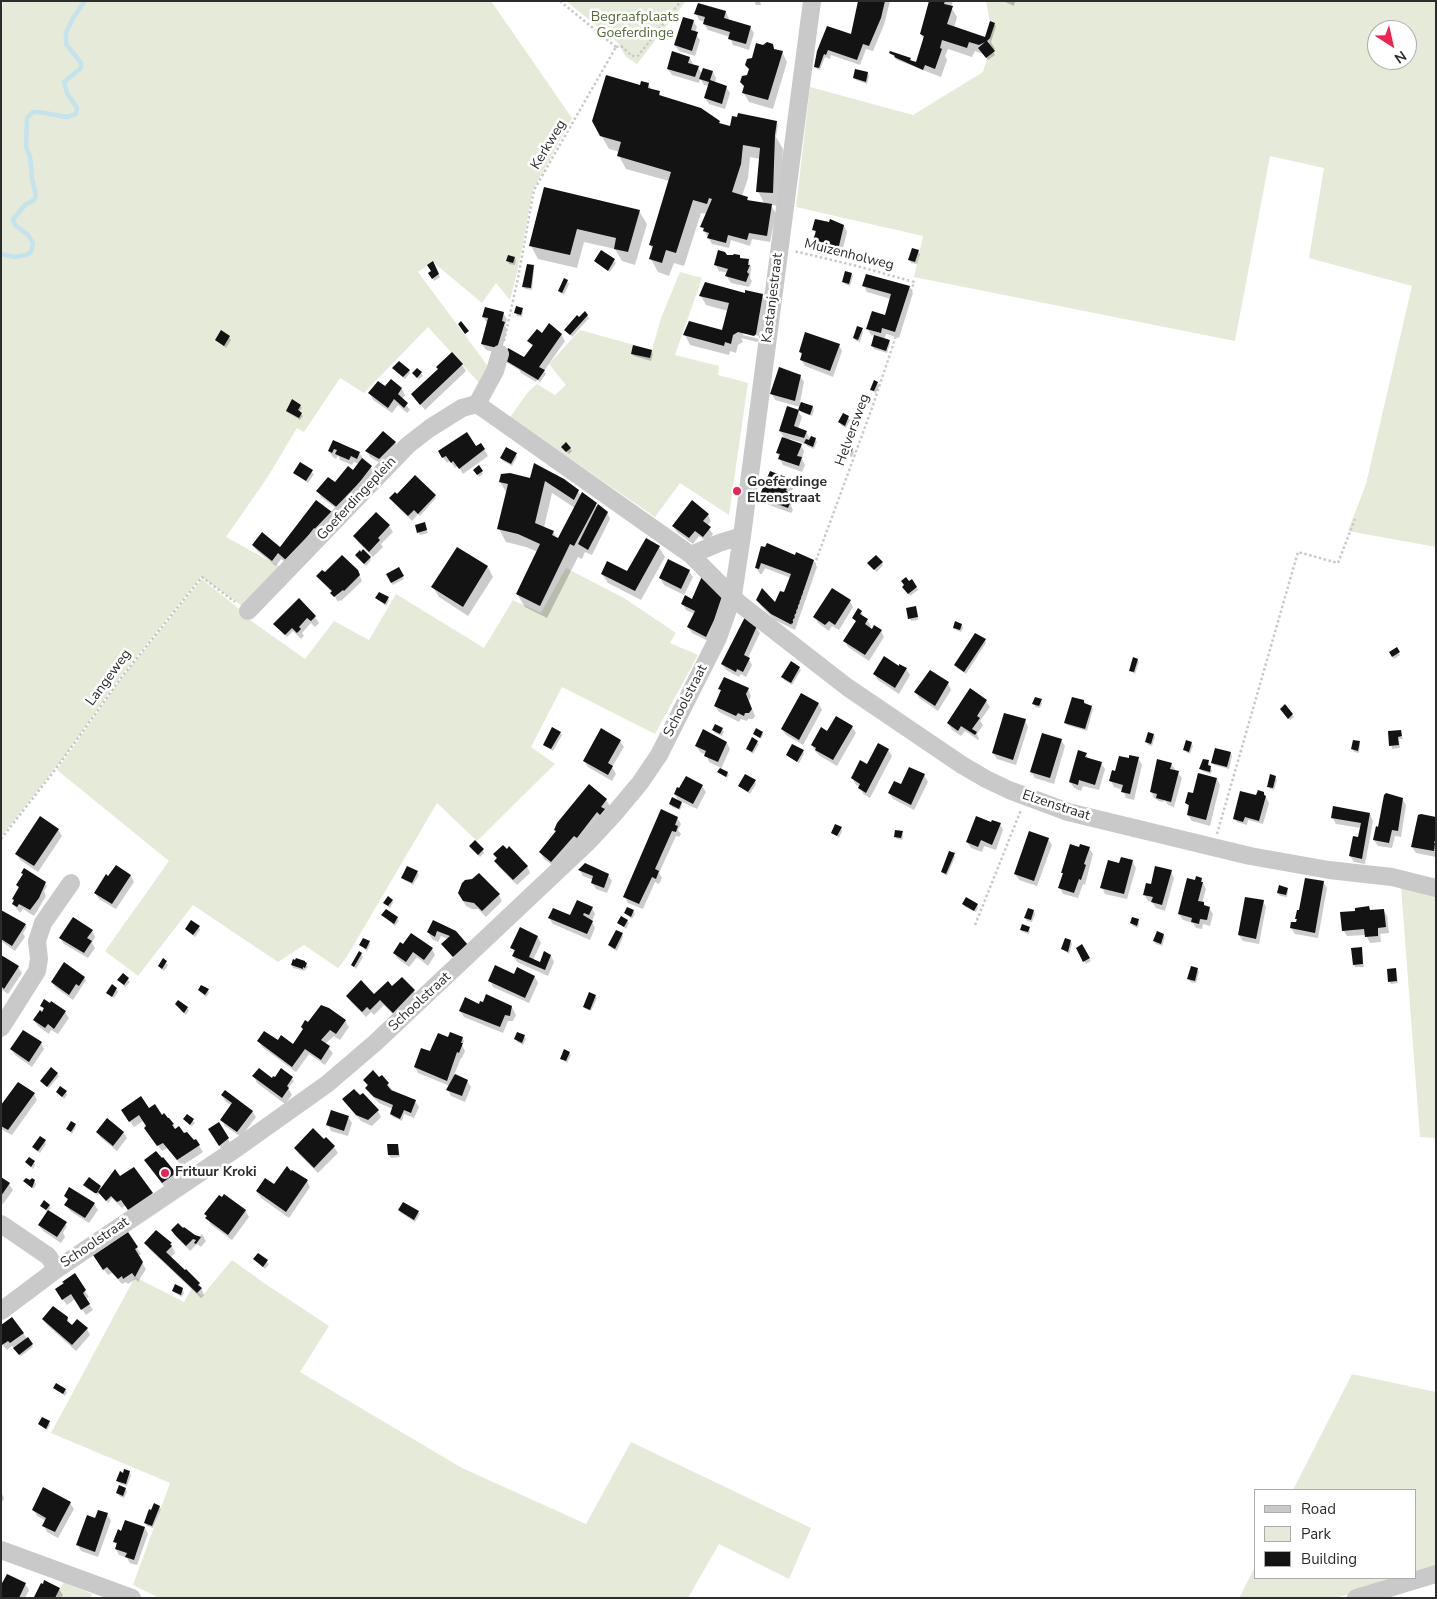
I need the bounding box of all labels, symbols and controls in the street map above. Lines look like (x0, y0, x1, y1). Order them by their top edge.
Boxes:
park label: Begraafplaats Goeferdinge (591, 10, 679, 42)
north arrow (1367, 20, 1417, 70)
text: N (1391, 46, 1410, 68)
street label: Kerkweg (528, 117, 570, 173)
street label: Muizenholweg (802, 236, 896, 274)
street label: Kastanjestraat (759, 252, 787, 344)
street label: Helversweg (832, 392, 874, 468)
street label: Goeferdingeplein (314, 454, 400, 544)
place label: Goeferdinge Elzenstraat (747, 475, 827, 508)
marker: Goeferdinge Elzenstraat (731, 485, 743, 497)
street label: Langeweg (83, 646, 135, 710)
street label: Schoolstraat (661, 662, 711, 740)
street label: Elzenstraat (1020, 787, 1092, 825)
street label: Schoolstraat (385, 969, 455, 1035)
place label: Frituur Kroki (175, 1165, 256, 1181)
marker: Frituur Kroki (159, 1167, 171, 1179)
street label: Schoolstraat (58, 1214, 132, 1272)
legend (1254, 1489, 1417, 1579)
text: Road (1301, 1499, 1336, 1519)
text: Park (1301, 1524, 1331, 1544)
text: Building (1301, 1549, 1357, 1569)

